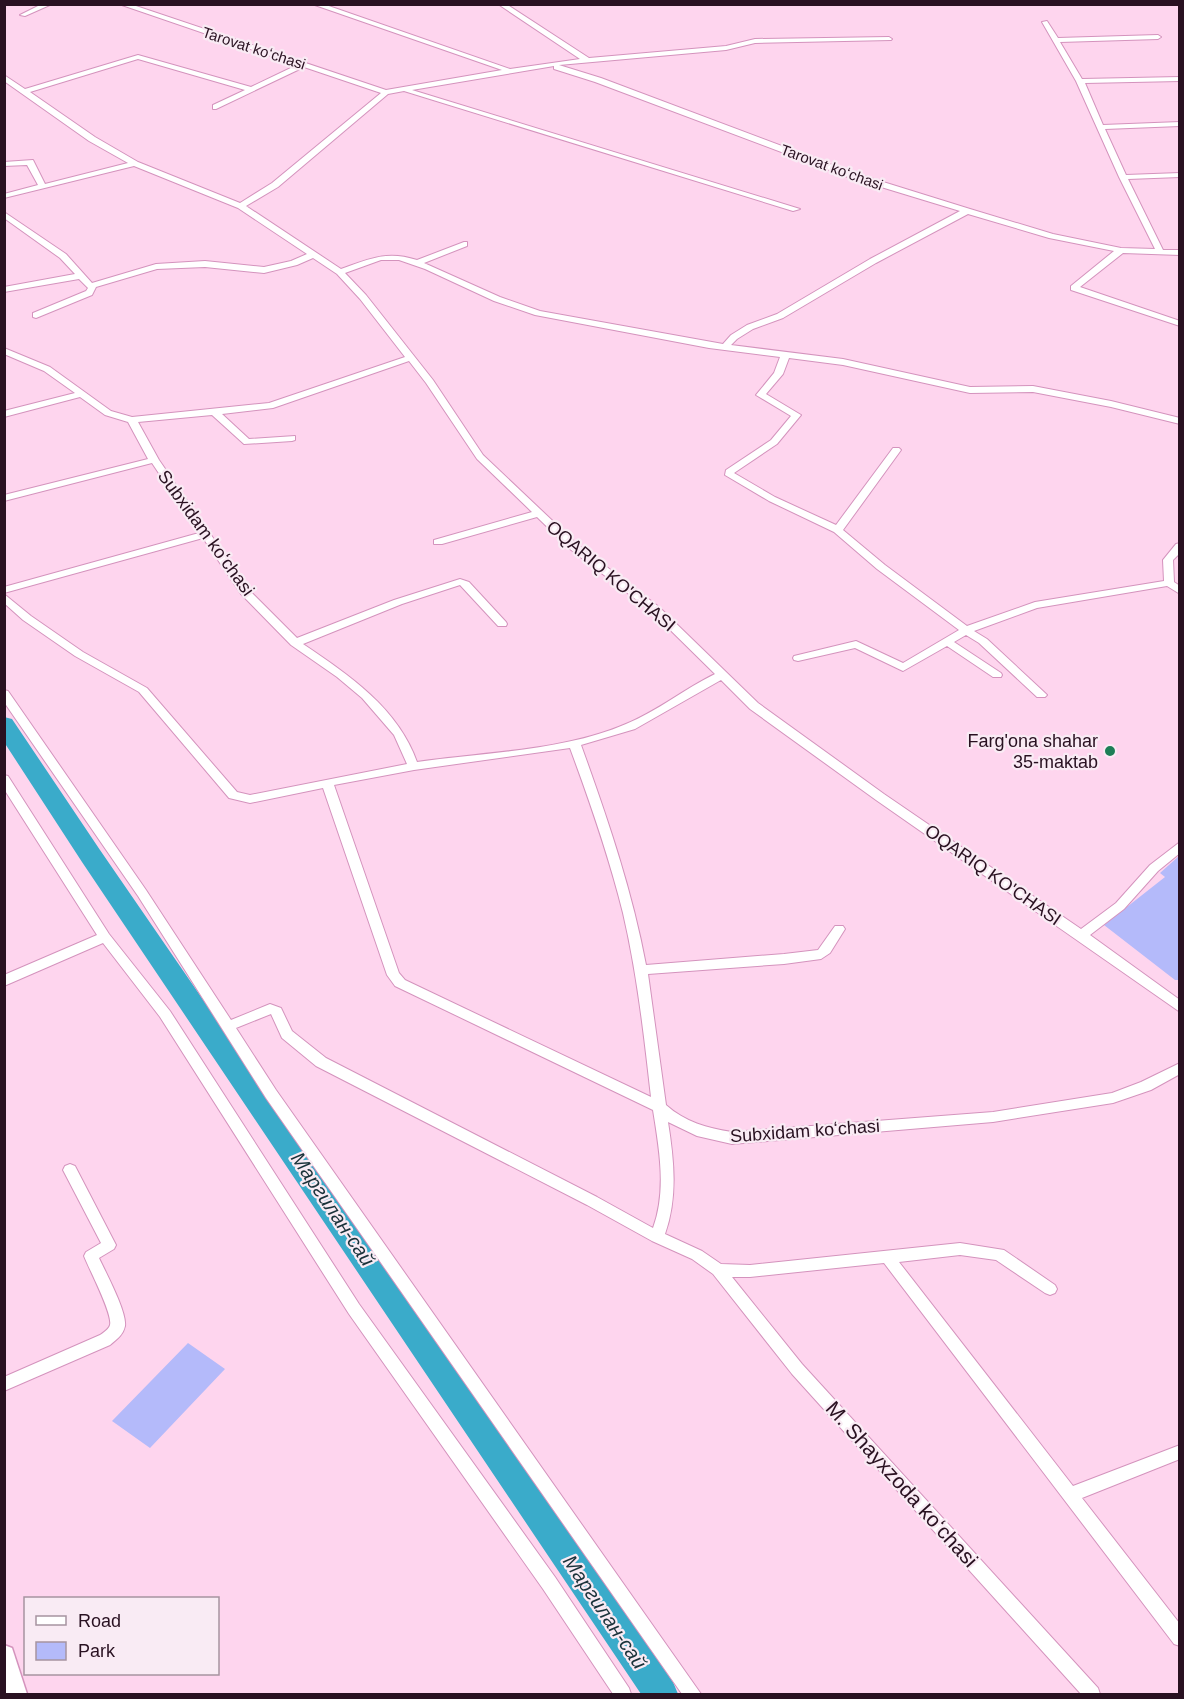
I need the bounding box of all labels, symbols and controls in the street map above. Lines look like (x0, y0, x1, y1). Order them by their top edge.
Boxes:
street label: Tarovat koʻchasi (200, 23, 308, 73)
street label: Tarovat koʻchasi (779, 141, 885, 193)
street label: Subxidam koʻchasi (154, 466, 258, 600)
street label: OQARIQ KO'CHASI (543, 516, 679, 636)
place label: Farg'ona shahar 35-maktab (967, 731, 1098, 772)
marker: Farg'ona shahar 35-maktab (1103, 744, 1117, 758)
street label: OQARIQ KO'CHASI (921, 821, 1065, 929)
street label: Subxidam koʻchasi (729, 1116, 881, 1146)
water label: Маргилан-сай (287, 1148, 379, 1270)
street label: M. Shayxzoda koʻchasi (822, 1396, 982, 1572)
water label: Маргилан-сай (559, 1551, 651, 1673)
legend (24, 1597, 219, 1675)
text: Road (78, 1611, 121, 1631)
text: Park (78, 1641, 116, 1661)

